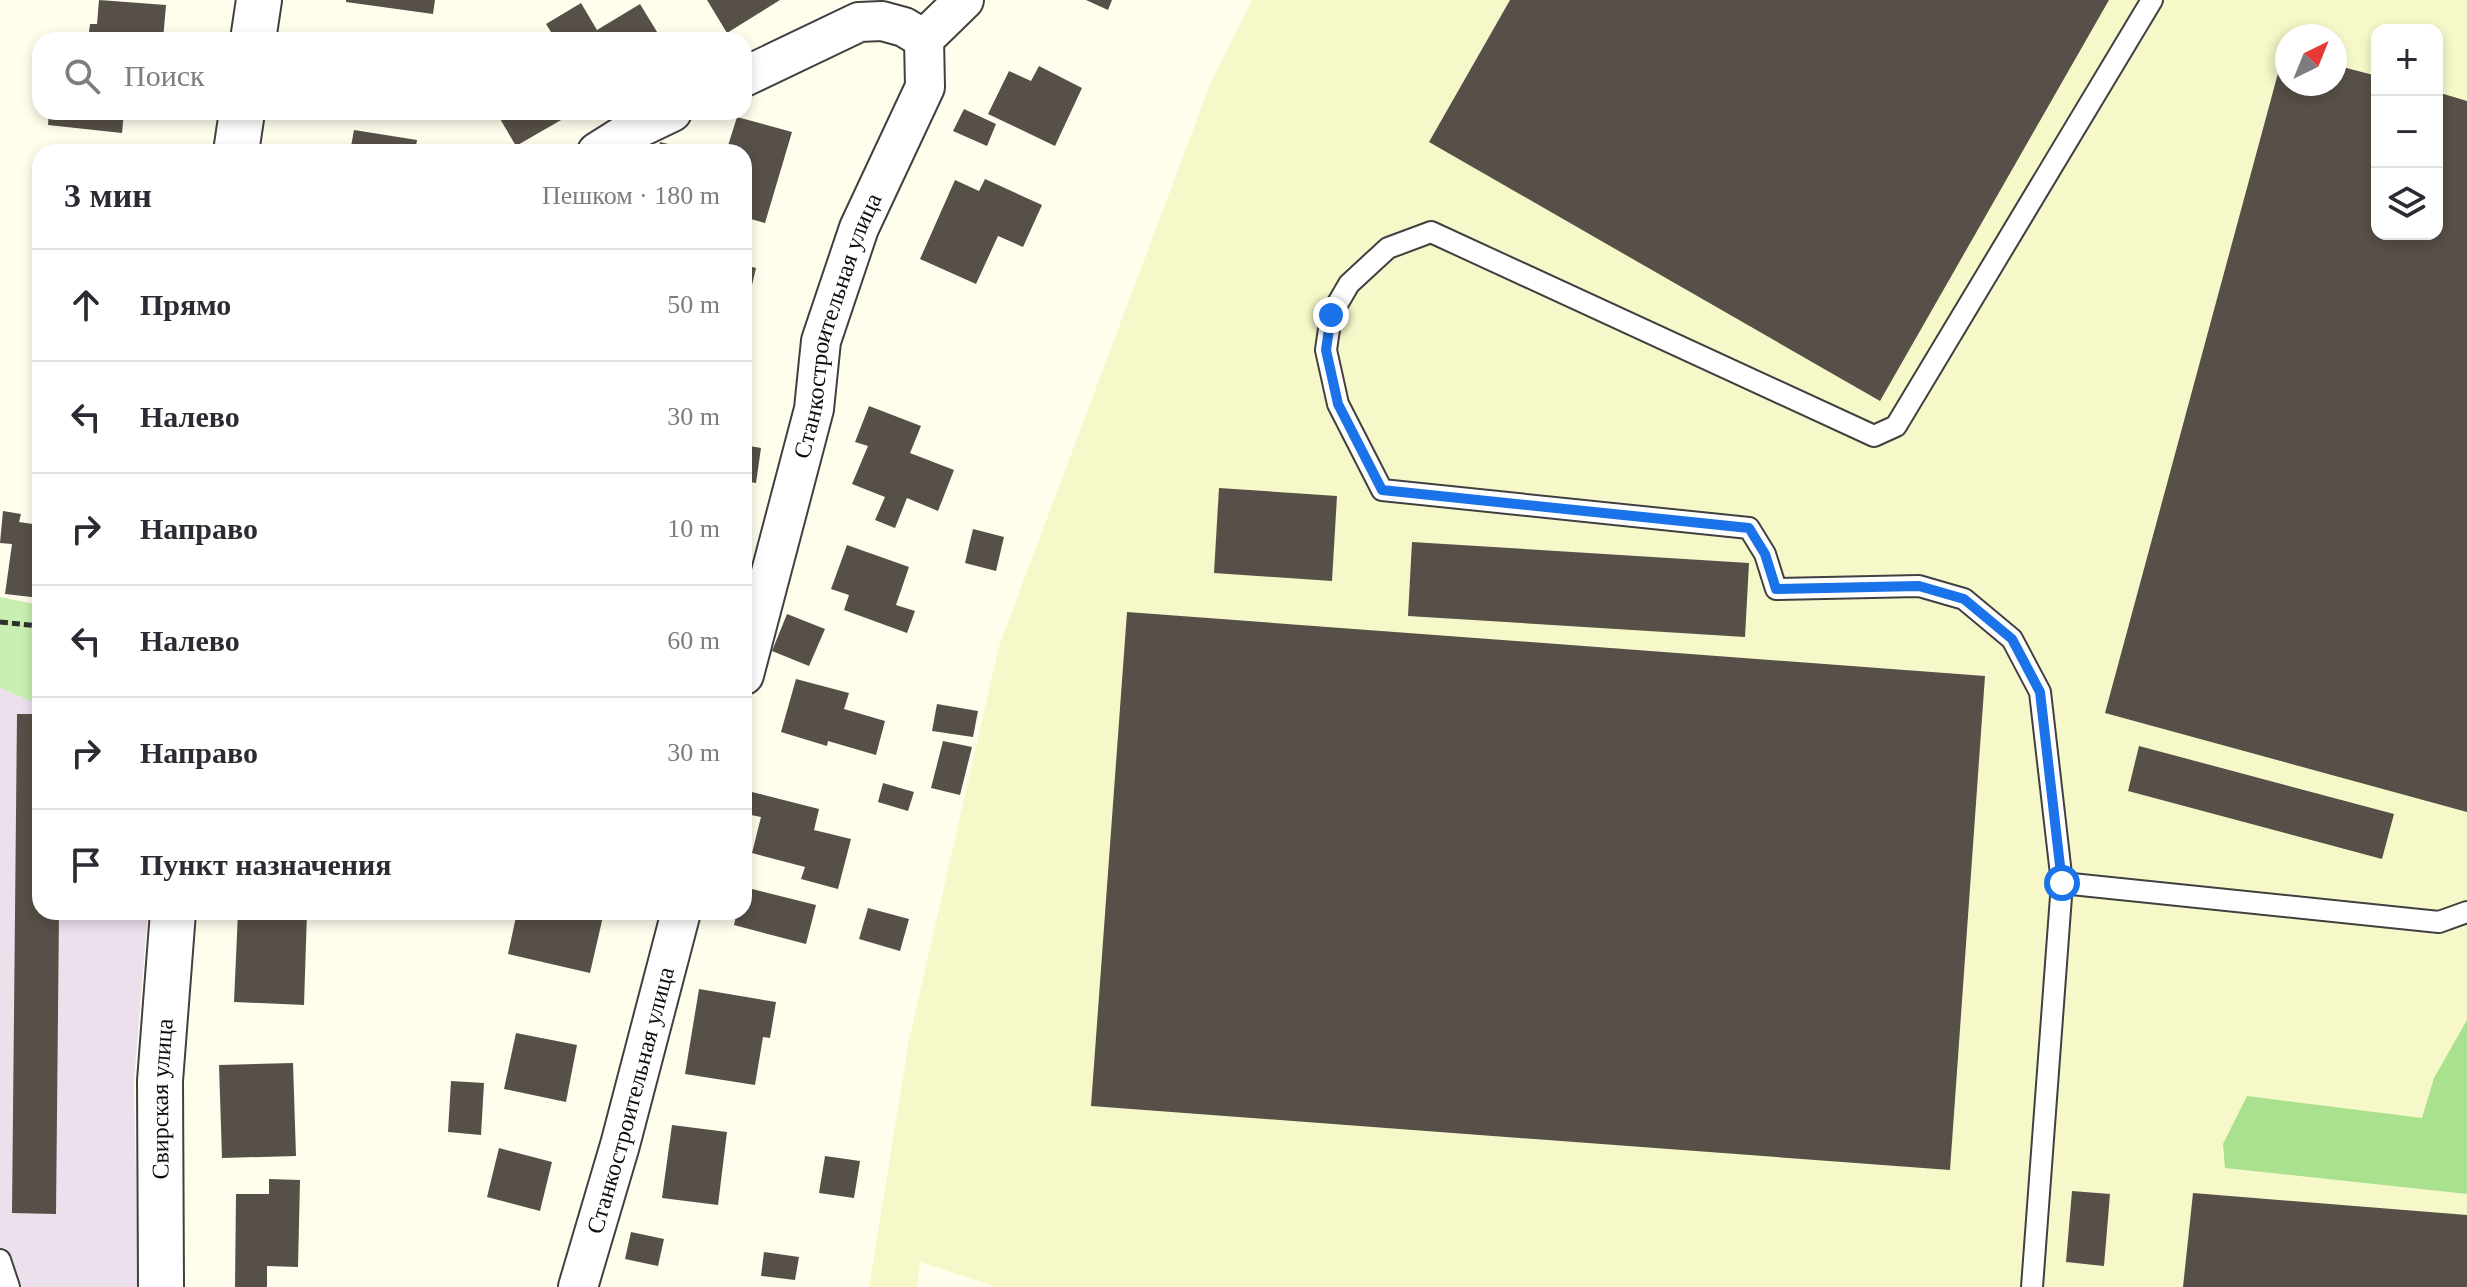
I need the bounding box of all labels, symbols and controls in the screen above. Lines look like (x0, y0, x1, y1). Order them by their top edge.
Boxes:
north arrow (2275, 24, 2347, 96)
map controls (2371, 24, 2443, 240)
button: + (2371, 24, 2443, 96)
search box (32, 32, 752, 120)
icon: search (60, 54, 104, 98)
text: Поиск (124, 59, 205, 92)
button: − (2371, 96, 2443, 168)
button: layers (2371, 168, 2443, 240)
text: 3 мин (64, 177, 152, 214)
text: Пешком · 180 m (542, 181, 720, 210)
street label: Станкостроительная улица (789, 189, 887, 461)
icon: ahead (64, 283, 108, 327)
text: Прямо (140, 288, 231, 321)
text: 50 m (667, 290, 720, 319)
route end (1313, 297, 1349, 333)
icon: left (64, 395, 108, 439)
text: Налево (140, 400, 240, 433)
text: 30 m (667, 402, 720, 431)
icon: right (64, 507, 108, 551)
text: Направо (140, 512, 258, 545)
text: 10 m (667, 514, 720, 543)
icon: left (64, 619, 108, 663)
text: Налево (140, 624, 240, 657)
text: 60 m (667, 626, 720, 655)
icon: right (64, 731, 108, 775)
text: Направо (140, 736, 258, 769)
text: 30 m (667, 738, 720, 767)
icon: arrive (64, 843, 108, 887)
text: Пункт назначения (140, 848, 392, 881)
route start (2044, 865, 2080, 901)
street label: Станкостроительная улица (582, 964, 679, 1237)
street label: Свирская улица (147, 1017, 178, 1180)

